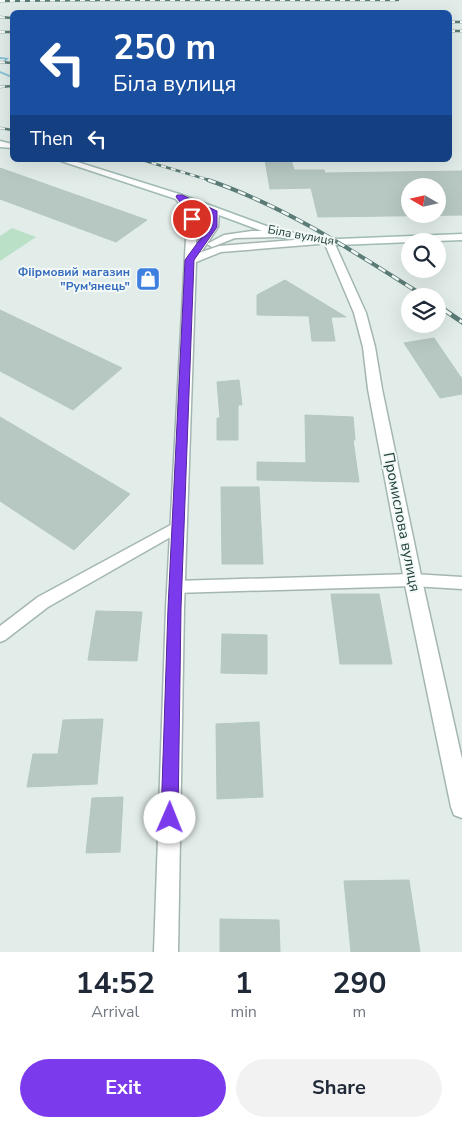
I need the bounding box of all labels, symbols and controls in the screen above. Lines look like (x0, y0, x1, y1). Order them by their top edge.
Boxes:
text: 250 m (113, 24, 216, 71)
icon: left (30, 30, 95, 95)
text: Біла вулиця (113, 69, 236, 99)
icon: left (83, 125, 111, 153)
text: Then (30, 126, 73, 152)
north arrow (401, 178, 446, 222)
map controls (401, 178, 446, 333)
pin (171, 198, 213, 240)
icon: arrive (178, 205, 206, 233)
street label: Біла вулиця (266, 221, 336, 249)
button: search (401, 233, 446, 278)
place label: Фіірмовий магазин "Рум'янець" (18, 264, 130, 294)
shop icon: Фіірмовий магазин "Рум'янець" (135, 266, 161, 292)
button: layers (401, 288, 446, 333)
street label: Промислова вулиця (379, 451, 425, 593)
position arrow (143, 791, 195, 843)
text: 14:52 (76, 963, 155, 1004)
text: 1 (235, 963, 253, 1004)
text: 290 (332, 963, 386, 1004)
text: Arrival (91, 1001, 139, 1023)
text: min (230, 1001, 257, 1023)
text: m (353, 1001, 366, 1023)
button: Exit (20, 1059, 226, 1117)
button: Share (236, 1059, 442, 1117)

